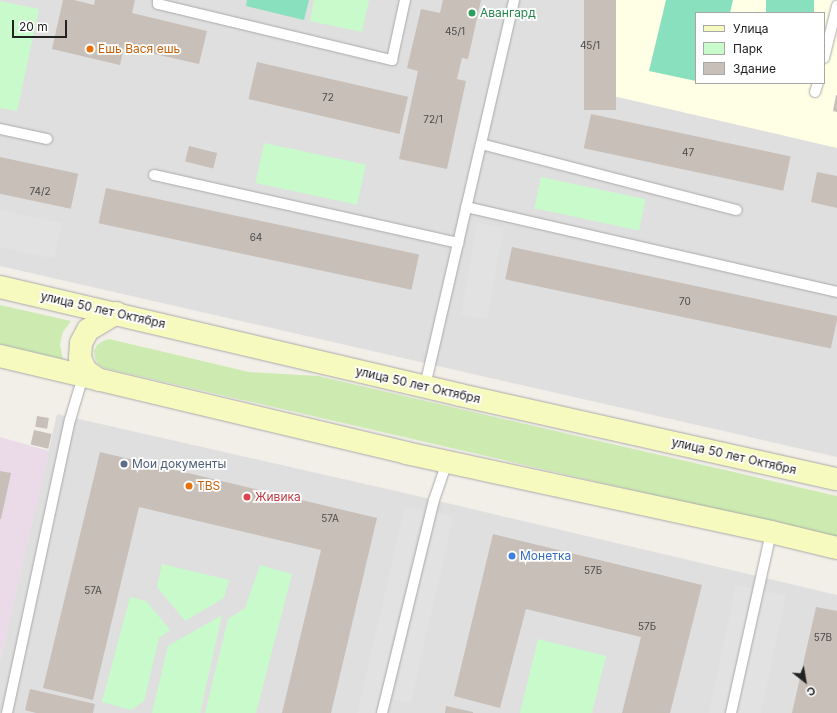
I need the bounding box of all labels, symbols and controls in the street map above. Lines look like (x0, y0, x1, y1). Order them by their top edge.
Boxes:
place label: Авангард (480, 6, 536, 20)
marker: Авангард (467, 8, 477, 18)
scale bar (14, 12, 69, 38)
legend (695, 12, 825, 84)
text: 20 m (19, 19, 48, 34)
text: Улица (733, 21, 768, 36)
house number: 45/1 (445, 26, 465, 38)
house number: 45/1 (580, 40, 600, 52)
text: Парк (733, 41, 763, 56)
place label: Ешь Вася ешь (98, 42, 180, 56)
marker: Ешь Вася ешь (85, 44, 95, 54)
text: Здание (733, 61, 776, 76)
house number: 72 (322, 92, 334, 104)
house number: 72/1 (423, 114, 443, 126)
house number: 47 (682, 147, 694, 159)
house number: 74/2 (29, 186, 51, 198)
house number: 64 (250, 232, 262, 244)
street label: улица 50 лет Октября (39, 289, 167, 331)
house number: 70 (679, 296, 691, 308)
street label: улица 50 лет Октября (354, 364, 482, 406)
street label: улица 50 лет Октября (670, 435, 798, 477)
place label: Мои документы (132, 457, 226, 471)
marker: Мои документы (119, 459, 129, 469)
place label: TBS (197, 479, 220, 493)
marker: TBS (184, 481, 194, 491)
place label: Живика (255, 490, 301, 504)
marker: Живика (242, 492, 252, 502)
house number: 57А (321, 513, 339, 525)
place label: Монетка (520, 549, 571, 563)
marker: Монетка (507, 551, 517, 561)
house number: 57Б (584, 565, 602, 577)
house number: 57А (84, 585, 102, 597)
house number: 57Б (638, 621, 656, 633)
house number: 57В (814, 632, 832, 644)
north arrow (785, 661, 825, 701)
text: С (804, 683, 818, 699)

